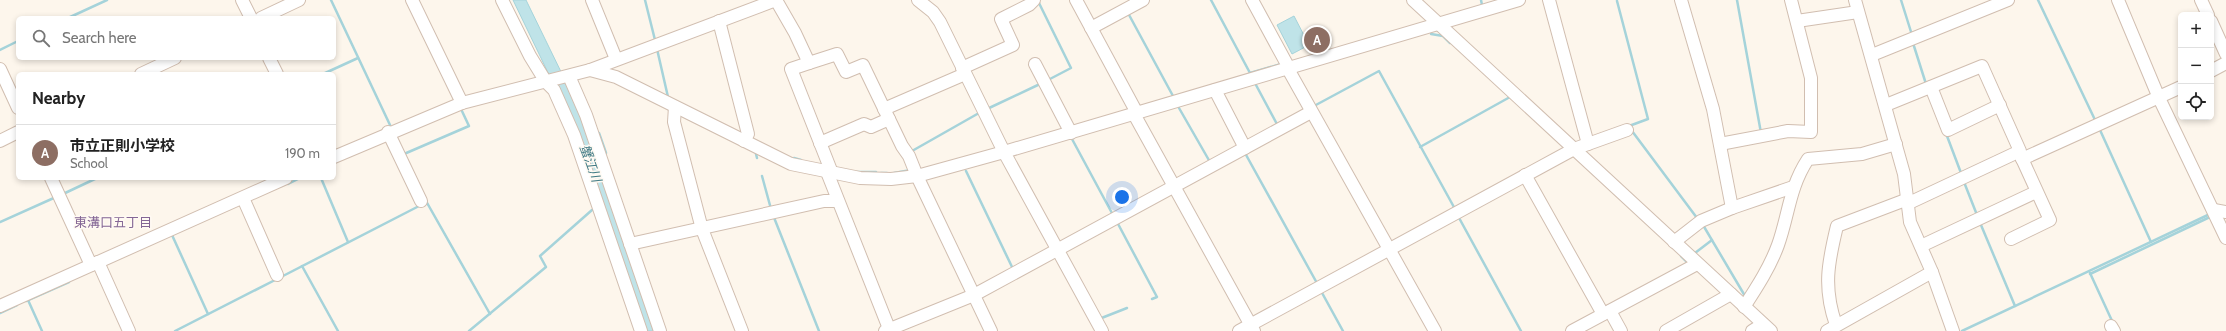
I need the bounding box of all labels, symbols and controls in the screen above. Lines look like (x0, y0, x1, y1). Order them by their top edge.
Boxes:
map controls (2178, 12, 2214, 120)
button: + (2178, 12, 2214, 48)
search box (16, 16, 336, 60)
pin: A (1304, 25, 1330, 55)
icon: search (30, 27, 52, 49)
text: Search here (62, 29, 137, 47)
button: − (2178, 48, 2214, 84)
button: locate (2178, 84, 2214, 120)
text: Nearby (32, 88, 85, 108)
text: 市立正則小学校 (70, 137, 175, 155)
water label: 蟹江川 (577, 142, 606, 186)
text: A (41, 145, 49, 161)
text: 190 m (285, 145, 320, 161)
text: School (70, 155, 108, 171)
your location (1112, 187, 1132, 207)
district label: 東溝口五丁目 (74, 214, 152, 230)

